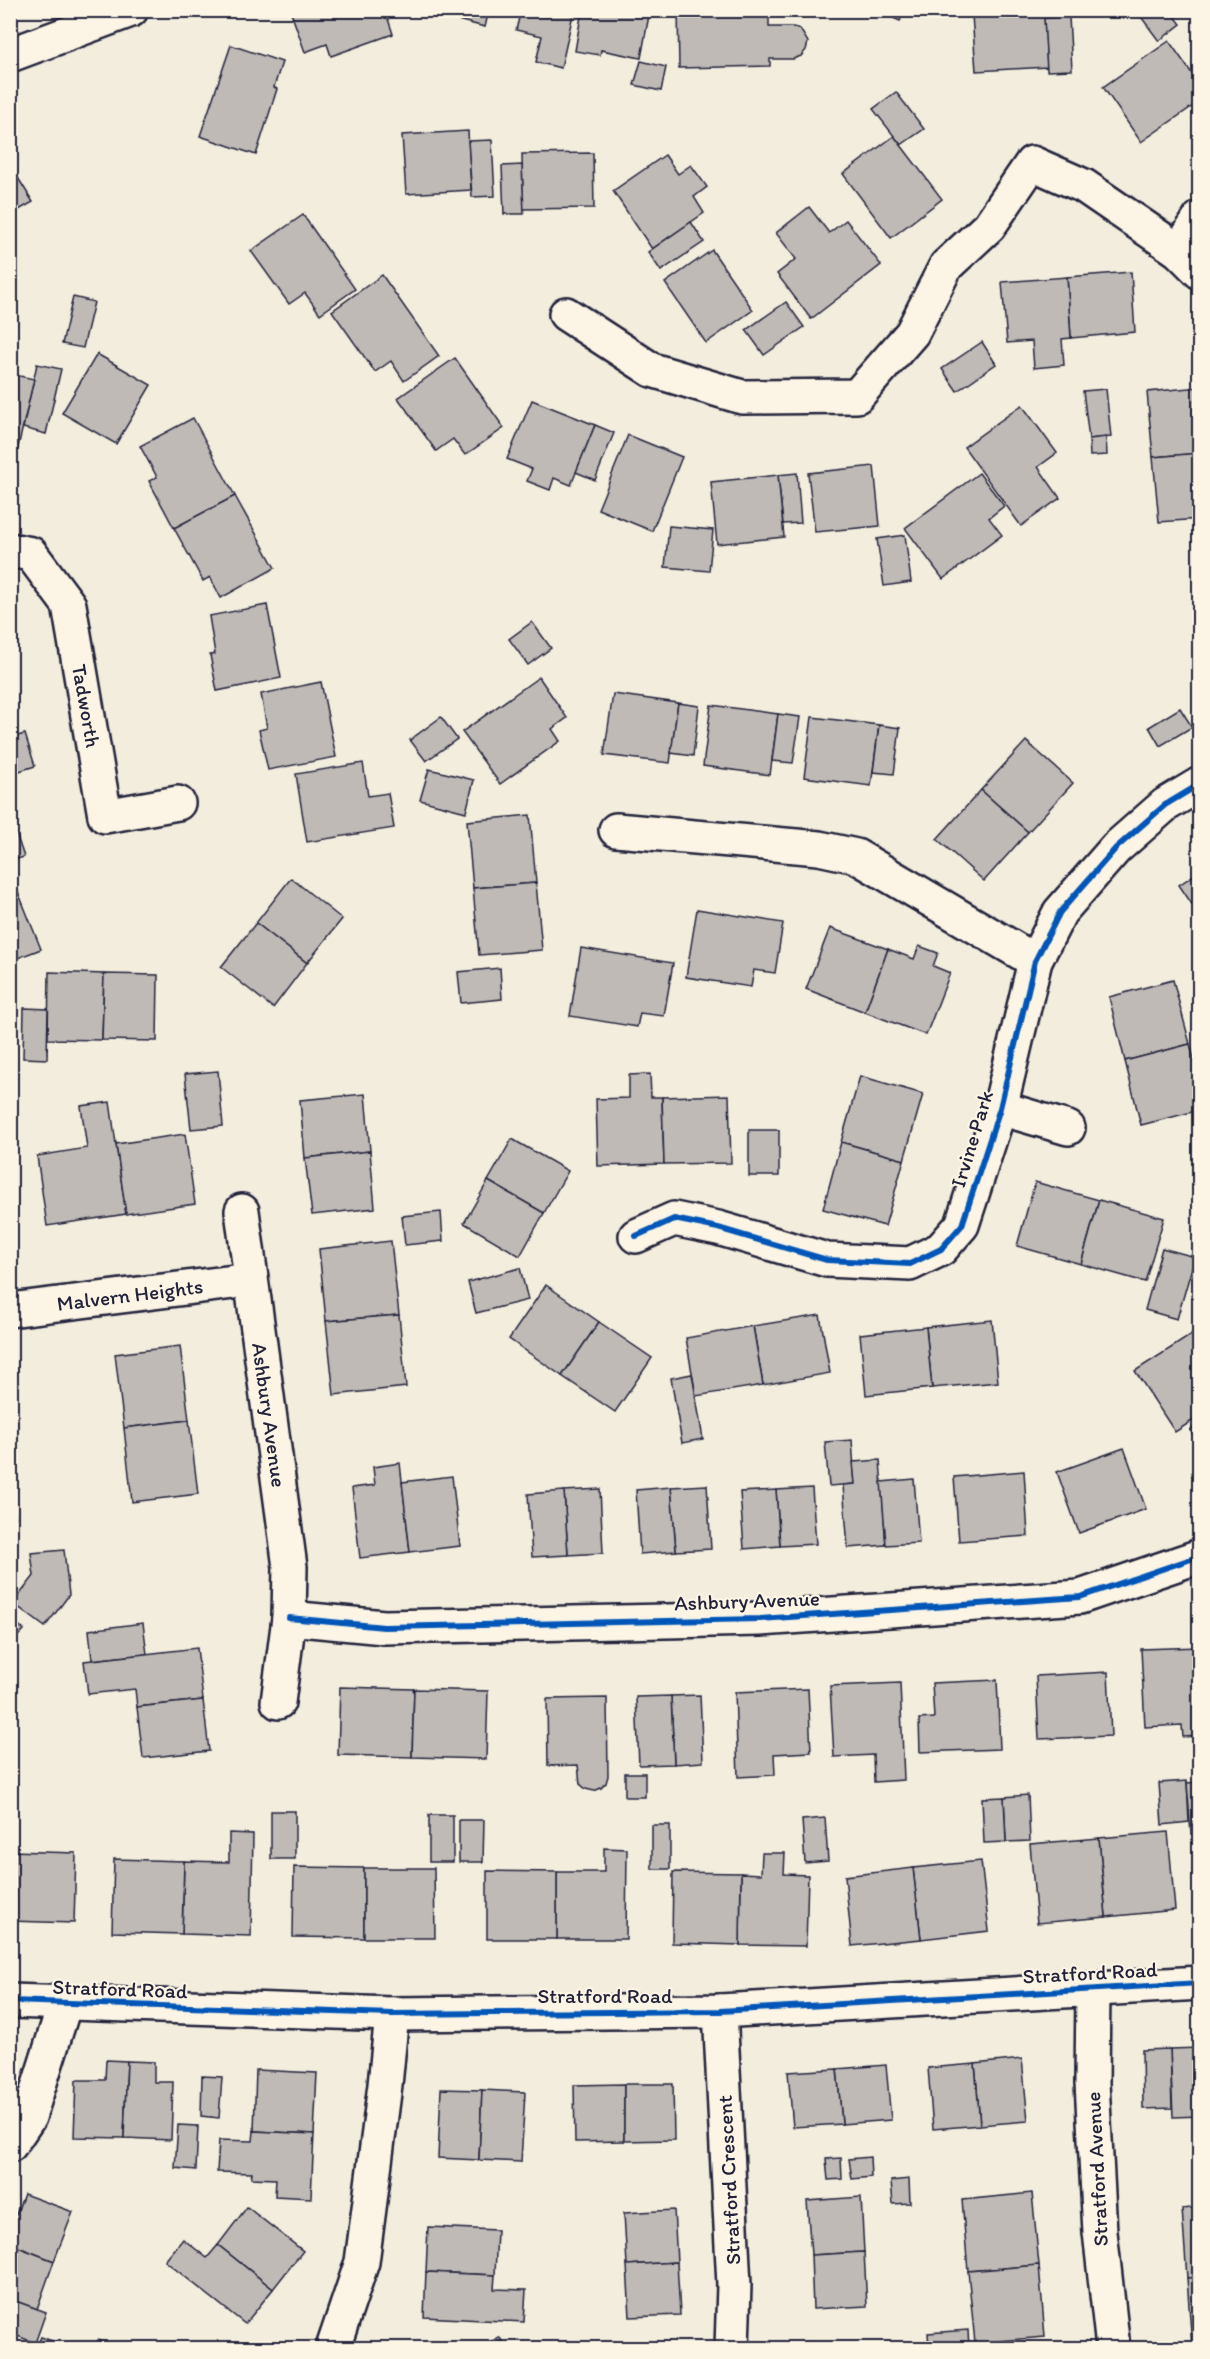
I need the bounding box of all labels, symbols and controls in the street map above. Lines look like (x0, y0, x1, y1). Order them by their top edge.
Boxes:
street label: Tadworth (67, 662, 106, 750)
street label: Irvine Park (945, 1087, 998, 1190)
street label: Malvern Heights (55, 1273, 204, 1316)
street label: Ashbury Avenue (247, 1341, 292, 1489)
street label: Ashbury Avenue (674, 1585, 820, 1616)
street label: Stratford Road (1022, 1956, 1158, 1989)
street label: Stratford Road (52, 1974, 188, 2003)
street label: Stratford Road (537, 1983, 673, 2008)
street label: Stratford Avenue (1080, 2091, 1113, 2247)
street label: Stratford Crescent (712, 2094, 745, 2265)

